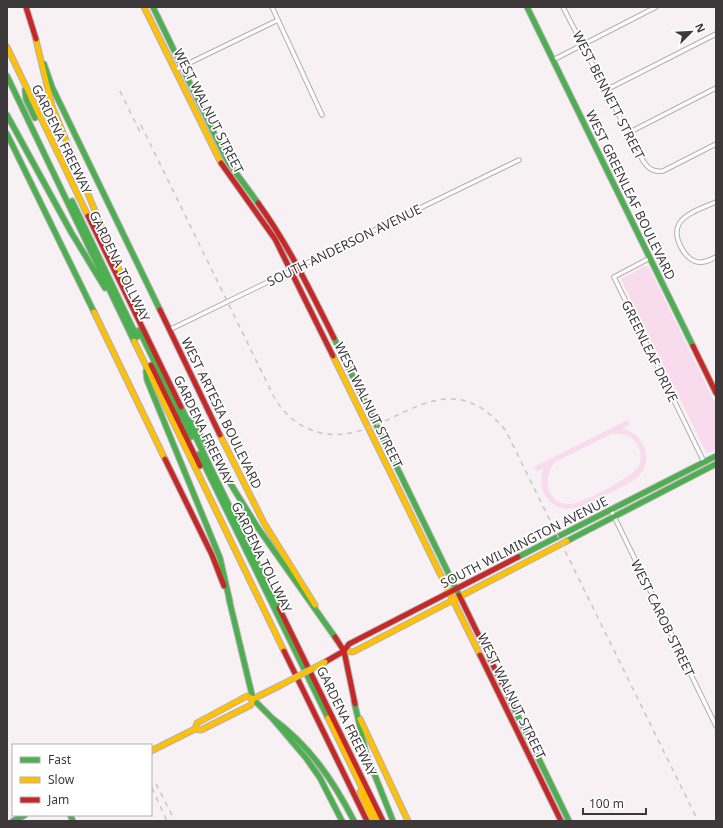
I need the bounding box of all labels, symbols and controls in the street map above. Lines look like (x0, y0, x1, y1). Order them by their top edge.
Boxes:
north arrow (671, 12, 711, 52)
text: N (692, 21, 709, 35)
street label: WEST BENNETT STREET (569, 28, 650, 163)
street label: WEST WALNUT STREET (170, 45, 249, 177)
street label: GARDENA FREEWAY (28, 81, 97, 197)
street label: WEST GREENLEAF BOULEVARD (582, 107, 680, 283)
street label: SOUTH ANDERSON AVENUE (264, 200, 424, 290)
street label: GARDENA TOLLWAY (85, 208, 155, 325)
street label: GREENLEAF DRIVE (617, 297, 683, 405)
street label: WEST ARTESIA BOULEVARD (177, 334, 267, 492)
street label: WEST WALNUT STREET (331, 339, 408, 472)
street label: GARDENA FREEWAY (170, 372, 239, 488)
street label: SOUTH WILMINGTON AVENUE (437, 492, 611, 592)
street label: GARDENA TOLLWAY (227, 499, 297, 616)
street label: WEST CAROB STREET (627, 557, 699, 680)
street label: WEST WALNUT STREET (474, 630, 551, 763)
street label: GARDENA FREEWAY (313, 663, 382, 779)
legend (12, 744, 152, 816)
text: Fast (48, 751, 72, 768)
text: Slow (48, 771, 75, 788)
scale bar (583, 790, 646, 816)
text: Jam (47, 791, 69, 808)
text: 100 m (589, 795, 624, 812)

